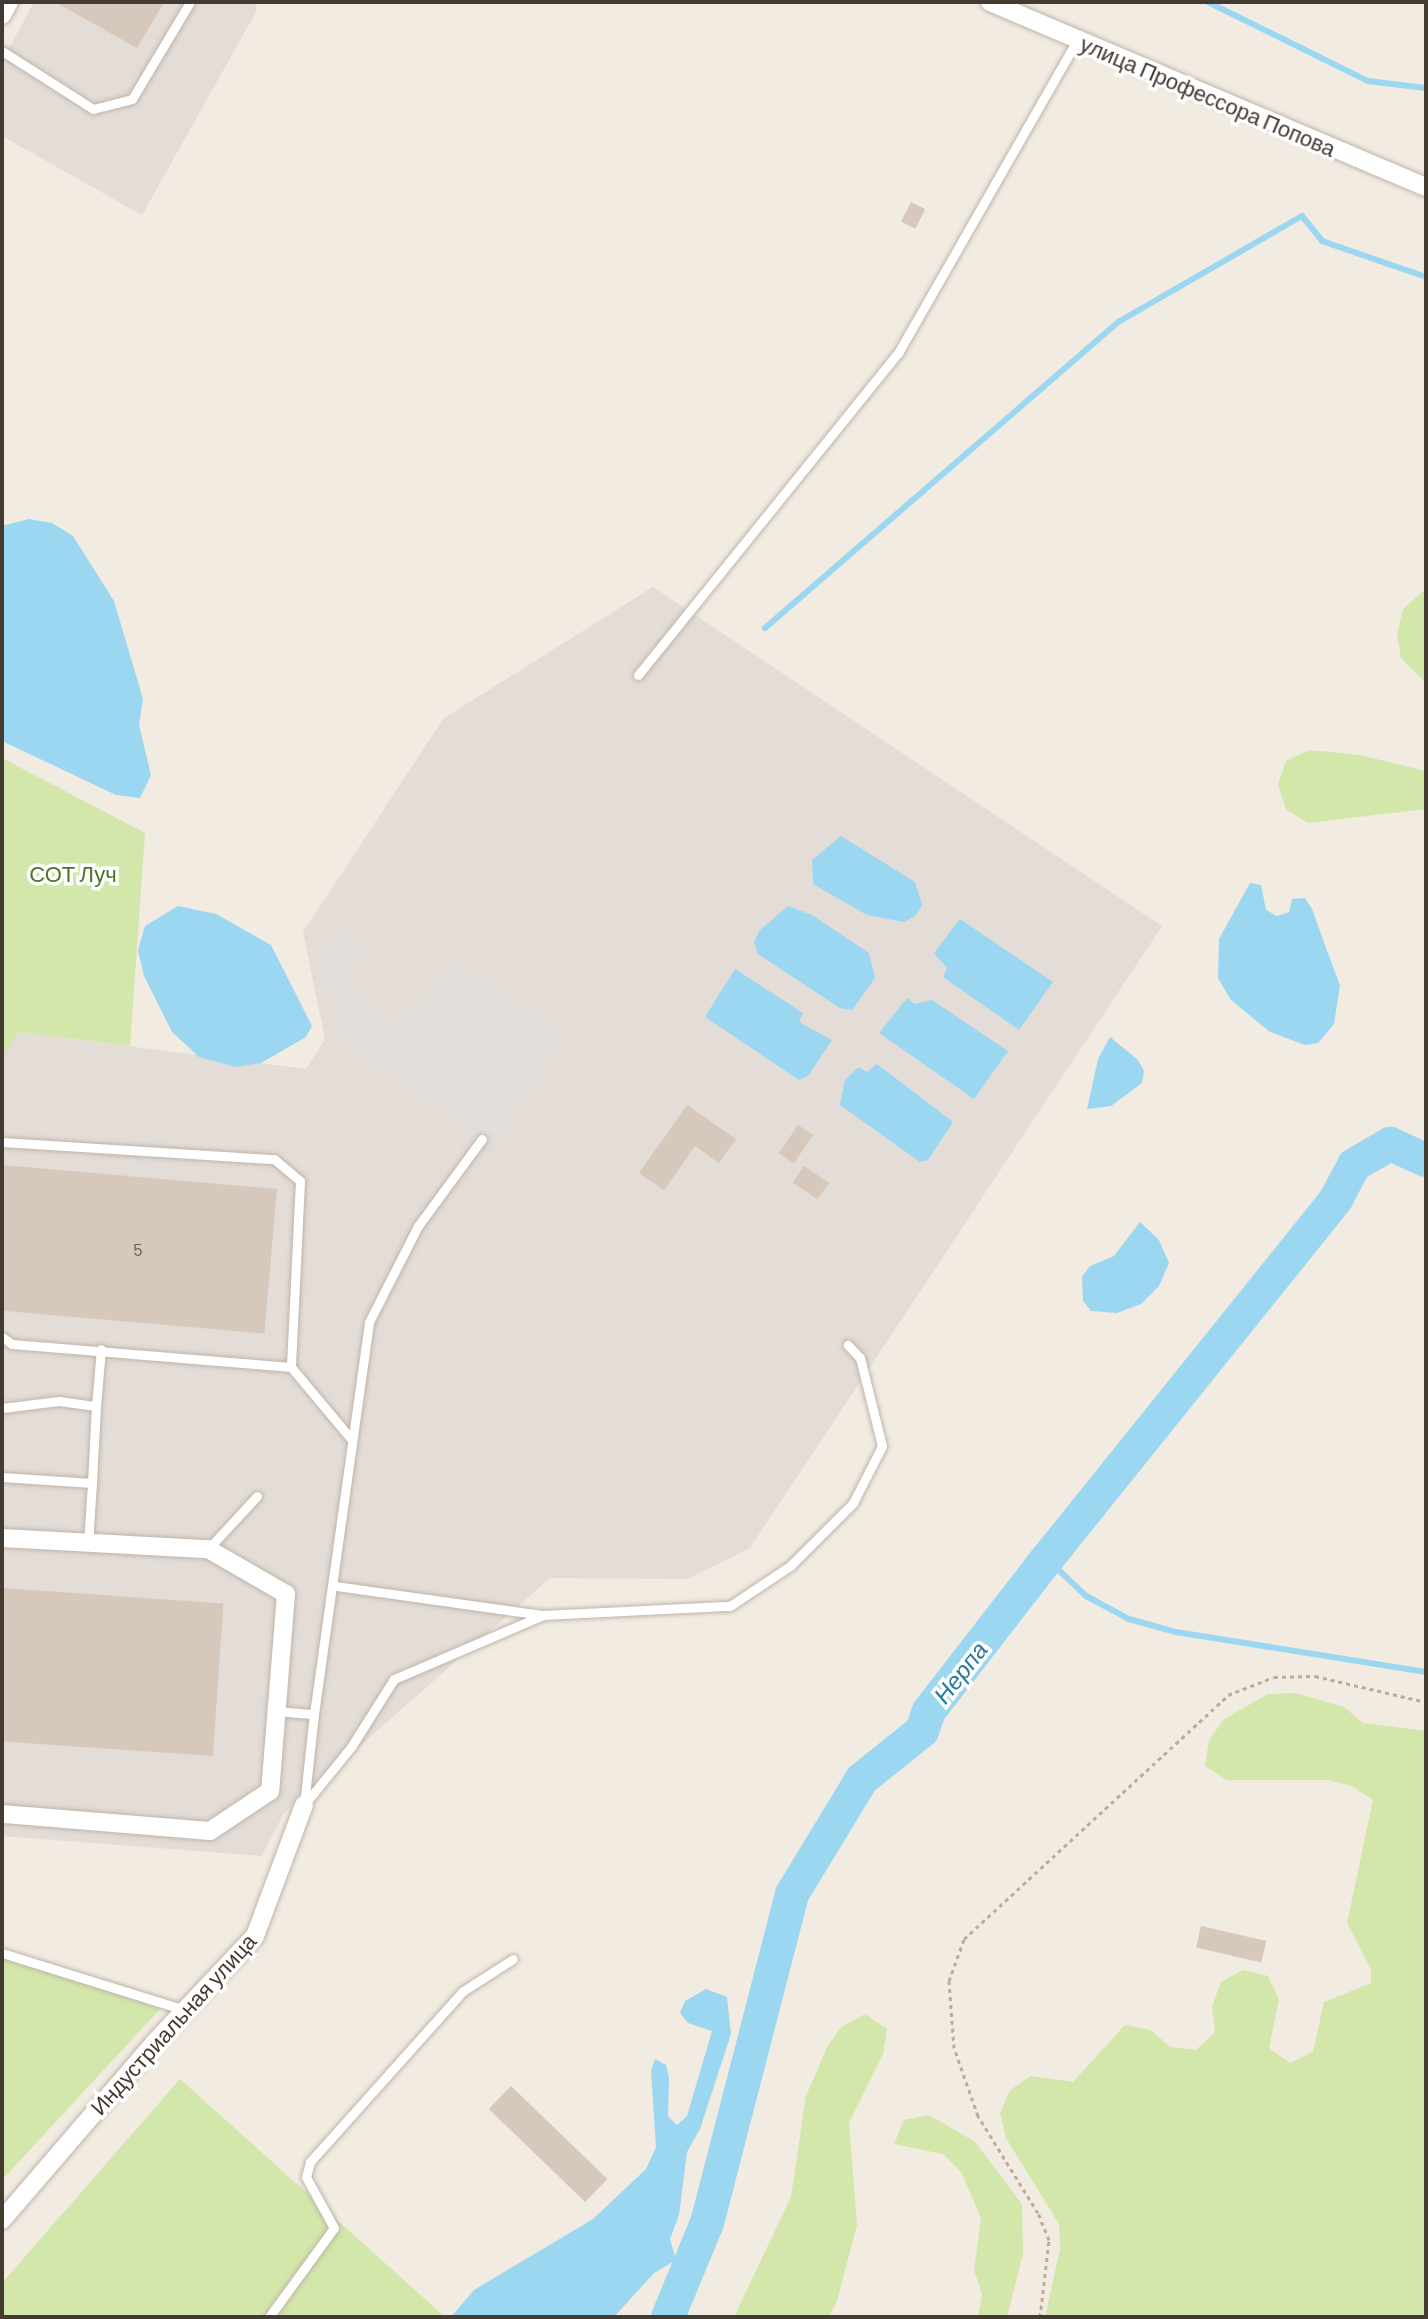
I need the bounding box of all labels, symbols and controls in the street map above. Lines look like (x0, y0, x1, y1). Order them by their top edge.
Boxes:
street label: улица Профессора Попова (1076, 30, 1340, 162)
park label: СОТ Луч (29, 861, 117, 887)
house number: 5 (133, 1238, 143, 1260)
water label: Нерпа (927, 1635, 993, 1709)
street label: Индустриальная улица (85, 1928, 261, 2120)

